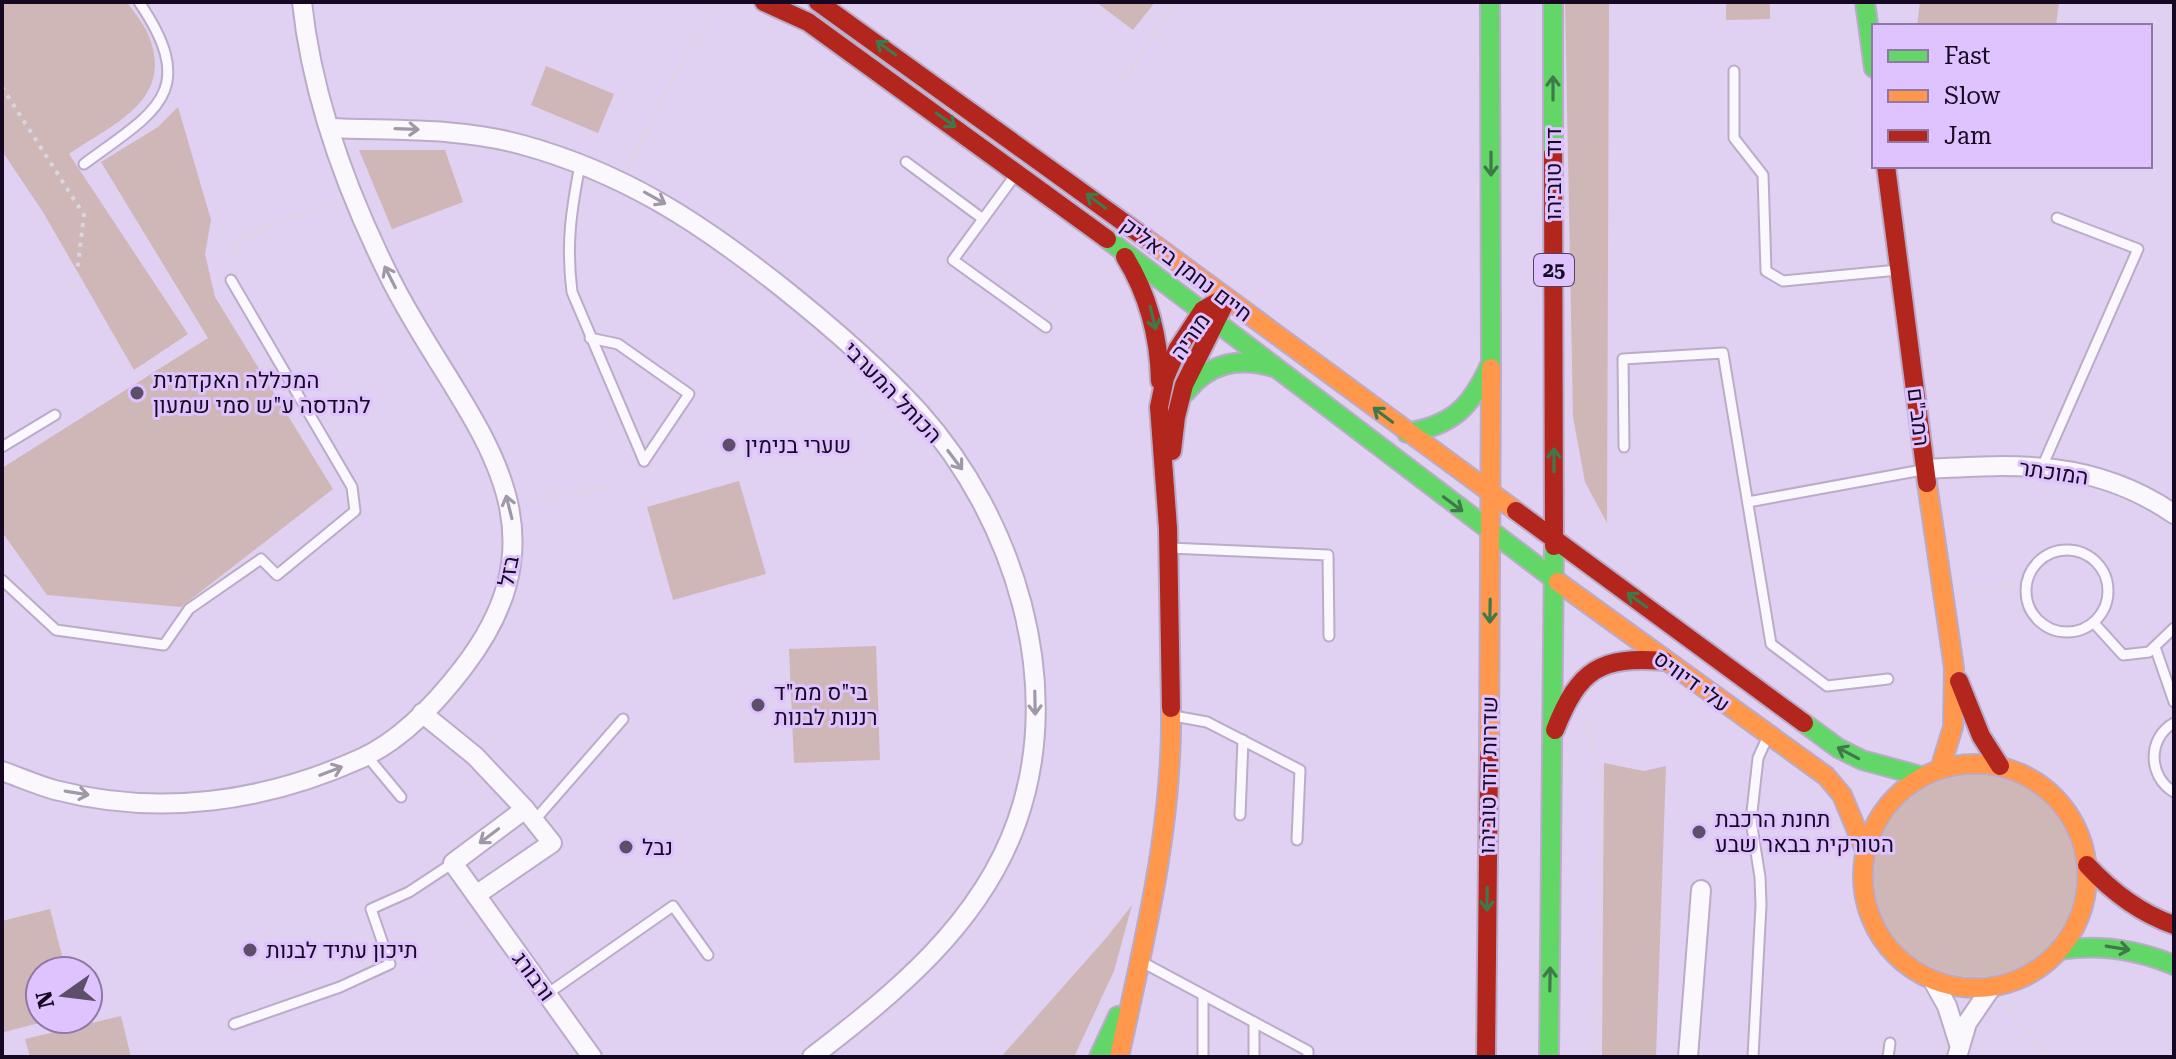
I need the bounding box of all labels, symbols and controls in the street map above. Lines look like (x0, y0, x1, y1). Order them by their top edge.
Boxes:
legend (1872, 24, 2152, 168)
one-way arrow (875, 40, 897, 56)
text: Fast (1944, 42, 1991, 70)
one-way arrow (1545, 75, 1561, 102)
text: Slow (1944, 82, 2001, 110)
one-way arrow (935, 112, 957, 128)
one-way arrow (393, 122, 420, 137)
text: Jam (1944, 122, 1992, 150)
street label: דוד טוביהו (1541, 128, 1566, 220)
one-way arrow (1483, 150, 1499, 177)
one-way arrow (643, 191, 667, 207)
one-way arrow (1086, 193, 1107, 210)
street label: חיים נחמן ביאליק (1116, 212, 1257, 327)
road number: 25 (1534, 254, 1574, 286)
one-way arrow (382, 266, 397, 290)
one-way arrow (1146, 305, 1161, 330)
street label: מוריה (1166, 308, 1215, 364)
street label: הכותל המערבי (838, 337, 947, 448)
place label: המכללה האקדמית להנדסה ע"ש סמי שמעון (153, 368, 370, 418)
marker: המכללה האקדמית להנדסה ע"ש סמי שמעון (128, 384, 146, 402)
street label: רמב"ם (1903, 386, 1934, 448)
one-way arrow (1372, 407, 1394, 423)
place label: שערי בנימין (745, 433, 851, 458)
marker: שערי בנימין (720, 436, 738, 454)
one-way arrow (1546, 447, 1562, 474)
one-way arrow (947, 448, 963, 470)
street label: המוכתר (2018, 455, 2090, 490)
one-way arrow (501, 494, 516, 520)
one-way arrow (1442, 495, 1463, 512)
street label: בזל (493, 553, 524, 589)
one-way arrow (1627, 592, 1649, 608)
one-way arrow (1482, 597, 1498, 624)
street label: עלי דיוויס (1649, 645, 1735, 717)
place label: בי"ס ממ"ד רננות לבנות (774, 680, 878, 730)
one-way arrow (1027, 689, 1043, 716)
marker: בי"ס ממ"ד רננות לבנות (749, 696, 767, 714)
street label: שדרות דוד טוביהו (1475, 696, 1502, 854)
one-way arrow (1836, 744, 1860, 760)
one-way arrow (318, 763, 343, 777)
one-way arrow (63, 786, 89, 801)
place label: תחנת הרכבת הטורקית בבאר שבע (1715, 807, 1894, 857)
marker: תחנת הרכבת הטורקית בבאר שבע (1690, 823, 1708, 841)
one-way arrow (479, 828, 500, 845)
place label: נבל (642, 835, 673, 860)
marker: נבל (617, 838, 635, 856)
one-way arrow (1479, 885, 1495, 912)
place label: תיכון עתיד לבנות (266, 938, 418, 963)
marker: תיכון עתיד לבנות (241, 941, 259, 959)
one-way arrow (2105, 941, 2130, 956)
street label: ורבורג (507, 947, 560, 1006)
north arrow (24, 955, 104, 1035)
one-way arrow (1542, 966, 1557, 993)
text: N (31, 988, 59, 1011)

